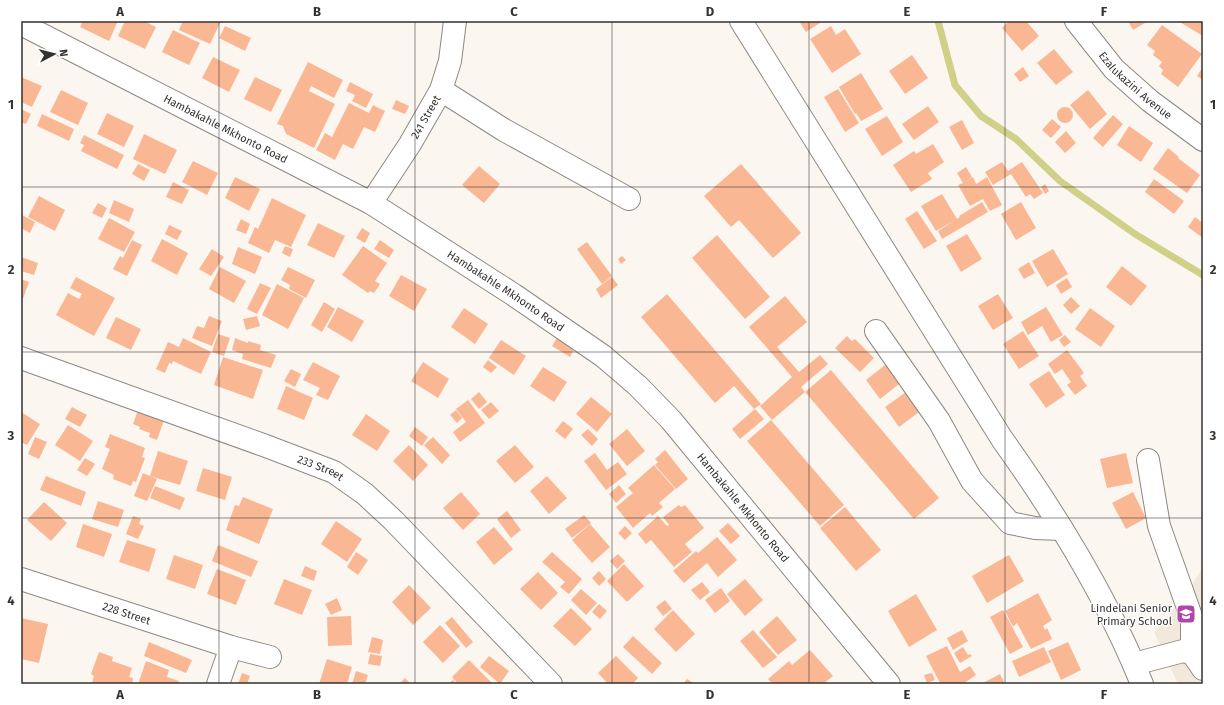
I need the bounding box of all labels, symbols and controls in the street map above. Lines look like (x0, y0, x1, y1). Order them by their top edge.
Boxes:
text: A (115, 4, 124, 19)
text: B (313, 4, 321, 19)
text: C (510, 4, 518, 19)
text: D (706, 4, 715, 19)
text: E (904, 4, 911, 19)
text: F (1101, 4, 1108, 19)
north arrow (34, 34, 74, 74)
text: N (57, 48, 70, 57)
street label: Ezalukazini Avenue (1096, 49, 1175, 122)
street label: Hambakahle Mkhonto Road (162, 92, 290, 166)
street label: 241 Street (408, 93, 443, 141)
text: 1 (8, 97, 14, 112)
text: 1 (1210, 97, 1216, 112)
street label: Hambakahle Mkhonto Road (445, 247, 567, 334)
text: 2 (8, 262, 15, 277)
text: 2 (1210, 262, 1217, 277)
text: 3 (7, 428, 15, 443)
text: 3 (1209, 428, 1217, 443)
street label: Hambakahle Mkhonto Road (694, 450, 792, 565)
street label: 233 Street (296, 452, 346, 483)
text: 4 (7, 593, 15, 608)
text: 4 (1209, 593, 1217, 608)
street label: 228 Street (101, 599, 152, 627)
place label: Lindelani Senior Primary School (1091, 602, 1173, 628)
school or university icon: Lindelani Senior Primary School (1175, 603, 1197, 625)
text: A (115, 687, 124, 702)
text: B (313, 687, 321, 702)
text: C (510, 687, 518, 702)
text: D (706, 687, 715, 702)
text: E (904, 687, 911, 702)
text: F (1101, 687, 1108, 702)

